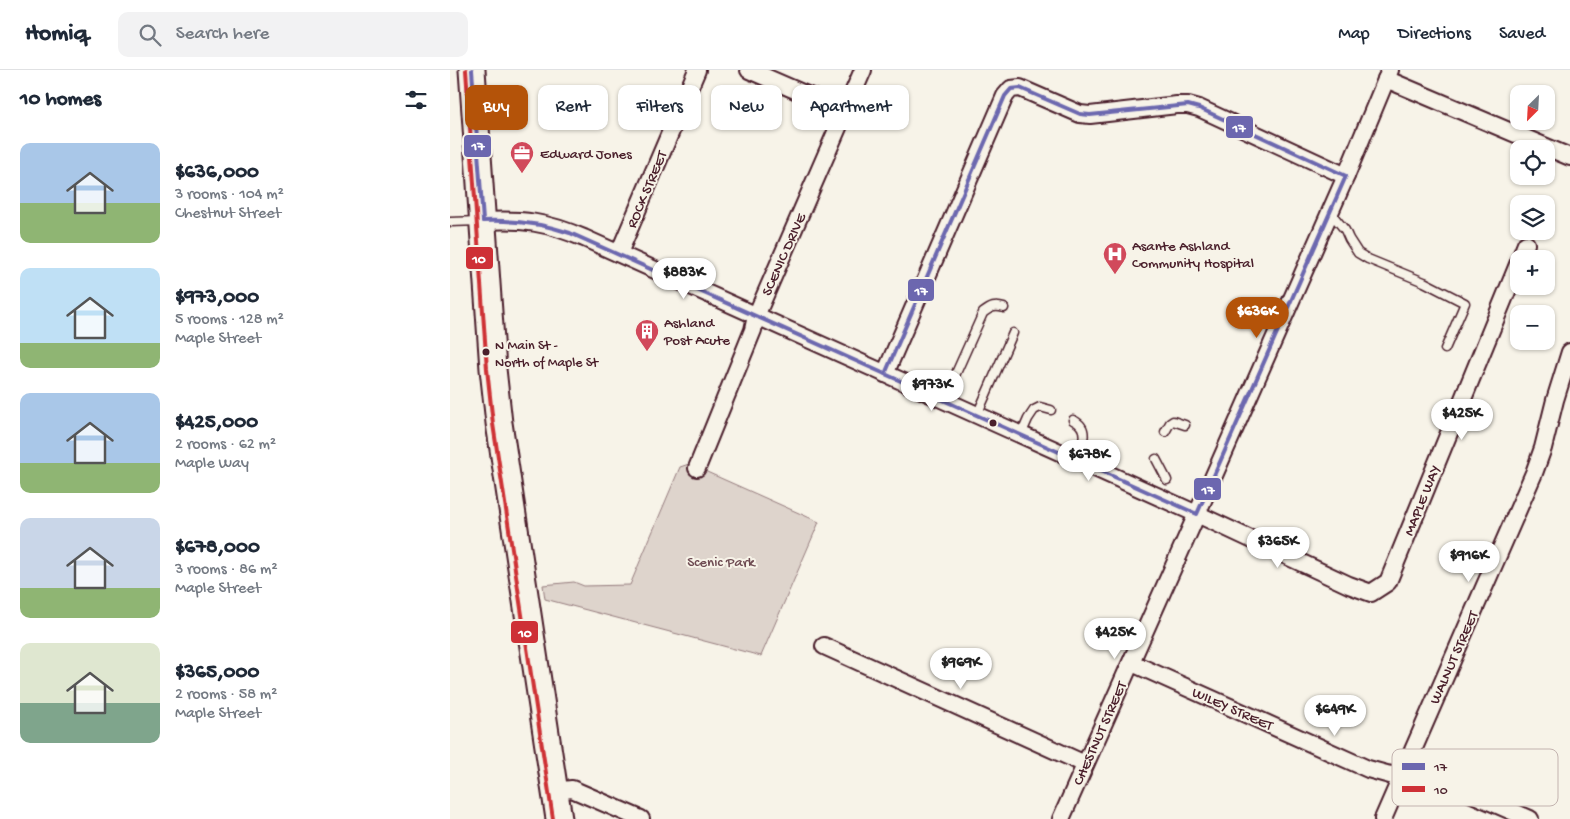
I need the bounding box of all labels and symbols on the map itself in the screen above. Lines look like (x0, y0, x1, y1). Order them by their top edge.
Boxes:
north arrow (1510, 85, 1555, 130)
line badge: 17 (1225, 115, 1254, 139)
text: 17 (1232, 121, 1246, 138)
line badge: 17 (463, 134, 492, 158)
text: 17 (471, 139, 485, 156)
office icon: Edward Jones (509, 140, 535, 174)
place label: Edward Jones (540, 146, 632, 164)
street label: ROCK STREET (624, 147, 673, 231)
street label: SCENIC DRIVE (759, 210, 811, 299)
place label: Asante Ashland Community Hospital (1132, 238, 1254, 273)
hospital icon: Asante Ashland Community Hospital (1102, 241, 1128, 275)
line badge: 10 (465, 246, 494, 270)
text: 10 (471, 252, 486, 269)
pin: $883K (649, 258, 719, 300)
line badge: 17 (907, 278, 935, 302)
text: 17 (914, 284, 928, 301)
pin: $636K (1222, 296, 1292, 339)
place label: Ashland Post Acute (663, 315, 730, 350)
building icon: Ashland Post Acute (634, 318, 660, 352)
place label: N Main St - North of Maple St (495, 338, 599, 372)
marker: N Main St - North of Maple St (481, 347, 491, 357)
pin: $973K (897, 370, 967, 412)
pin: $425K (1427, 398, 1497, 441)
unlabelled marker (988, 418, 998, 428)
pin: $678K (1054, 440, 1124, 482)
street label: MAPLE WAY (1401, 463, 1445, 539)
line badge: 17 (1193, 477, 1222, 501)
text: 17 (1201, 483, 1215, 500)
pin: $365K (1243, 526, 1313, 569)
pin: $916K (1434, 540, 1504, 583)
park label: Scenic Park (687, 554, 756, 572)
street label: WALNUT STREET (1426, 607, 1484, 707)
pin: $425K (1080, 618, 1150, 660)
line badge: 10 (510, 620, 539, 644)
text: 10 (517, 626, 532, 643)
pin: $969K (926, 648, 996, 690)
street label: CHESTNUT STREET (1070, 678, 1132, 788)
street label: WILEY STREET (1189, 684, 1277, 736)
pin: $649K (1300, 694, 1370, 737)
legend (1392, 749, 1558, 806)
text: 17 (1433, 760, 1448, 777)
text: 10 (1433, 783, 1448, 800)

